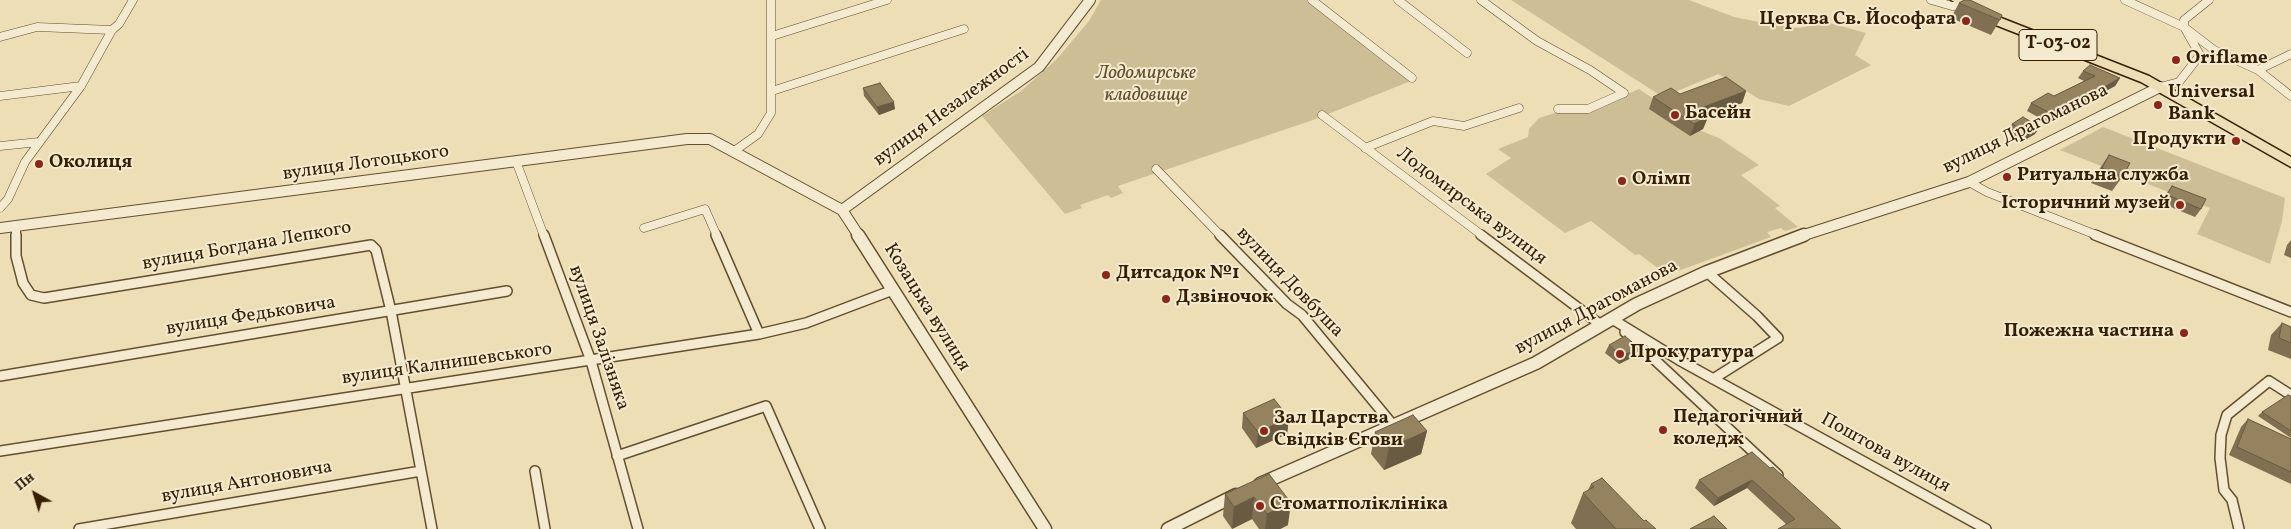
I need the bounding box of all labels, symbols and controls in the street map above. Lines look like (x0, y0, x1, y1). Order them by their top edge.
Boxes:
place label: Церква Св. Йософата (1759, 10, 1956, 32)
marker: Церква Св. Йософата (1960, 15, 1972, 27)
road number: Т-03-02 (2019, 30, 2097, 60)
street label: вулиця Незалежності (870, 44, 1034, 172)
place label: Oriflame (2186, 49, 2268, 71)
marker: Oriflame (2170, 54, 2182, 66)
park label: Лодомирське кладовище (1096, 64, 1196, 108)
street label: вулиця Драгоманова (1940, 80, 2112, 180)
place label: Universal Bank (2168, 83, 2255, 127)
marker: Universal Bank (2152, 99, 2164, 111)
place label: Басейн (1685, 104, 1751, 126)
marker: Басейн (1669, 109, 1681, 121)
place label: Продукти (2133, 130, 2226, 152)
marker: Продукти (2230, 135, 2242, 147)
street label: вулиця Лотоцького (281, 141, 451, 187)
street label: Лодомирська вулиця (1391, 143, 1551, 271)
place label: Околиця (49, 153, 132, 175)
marker: Околиця (33, 158, 45, 170)
place label: Ритуальна служба (2017, 166, 2189, 188)
place label: Олімп (1632, 170, 1690, 192)
marker: Ритуальна служба (2001, 171, 2013, 183)
marker: Олімп (1616, 175, 1628, 187)
place label: Історичний музей (2001, 194, 2170, 216)
marker: Історичний музей (2174, 199, 2186, 211)
street label: вулиця Богдана Лепкого (141, 217, 353, 277)
street label: вулиця Довбуша (1230, 223, 1348, 343)
street label: Козацька вулиця (878, 240, 974, 376)
street label: вулиця Драгоманова (1512, 255, 1682, 361)
street label: вулиця Залізняка (563, 263, 633, 413)
place label: Дитсадок №1 (1116, 264, 1240, 286)
marker: Дитсадок №1 (1100, 269, 1112, 281)
place label: Дзвіночок (1176, 288, 1273, 310)
street label: вулиця Федьковича (165, 292, 337, 342)
marker: Дзвіночок (1160, 293, 1172, 305)
place label: Пожежна частина (2004, 322, 2174, 344)
marker: Пожежна частина (2178, 327, 2190, 339)
street label: вулиця Калнишевського (340, 339, 554, 391)
place label: Прокуратура (1630, 343, 1754, 365)
marker: Прокуратура (1614, 348, 1626, 360)
place label: Педагогічний коледж (1673, 408, 1803, 452)
place label: Зал Царства Свідків Єгови (1274, 409, 1403, 453)
street label: Поштова вулиця (1816, 409, 1954, 499)
marker: Педагогічний коледж (1657, 424, 1669, 436)
marker: Зал Царства Свідків Єгови (1258, 425, 1270, 437)
street label: вулиця Антоновича (160, 457, 334, 509)
text: Пн (12, 468, 39, 496)
north arrow (10, 469, 60, 519)
place label: Стоматполіклініка (1270, 495, 1448, 517)
marker: Стоматполіклініка (1254, 500, 1266, 512)

